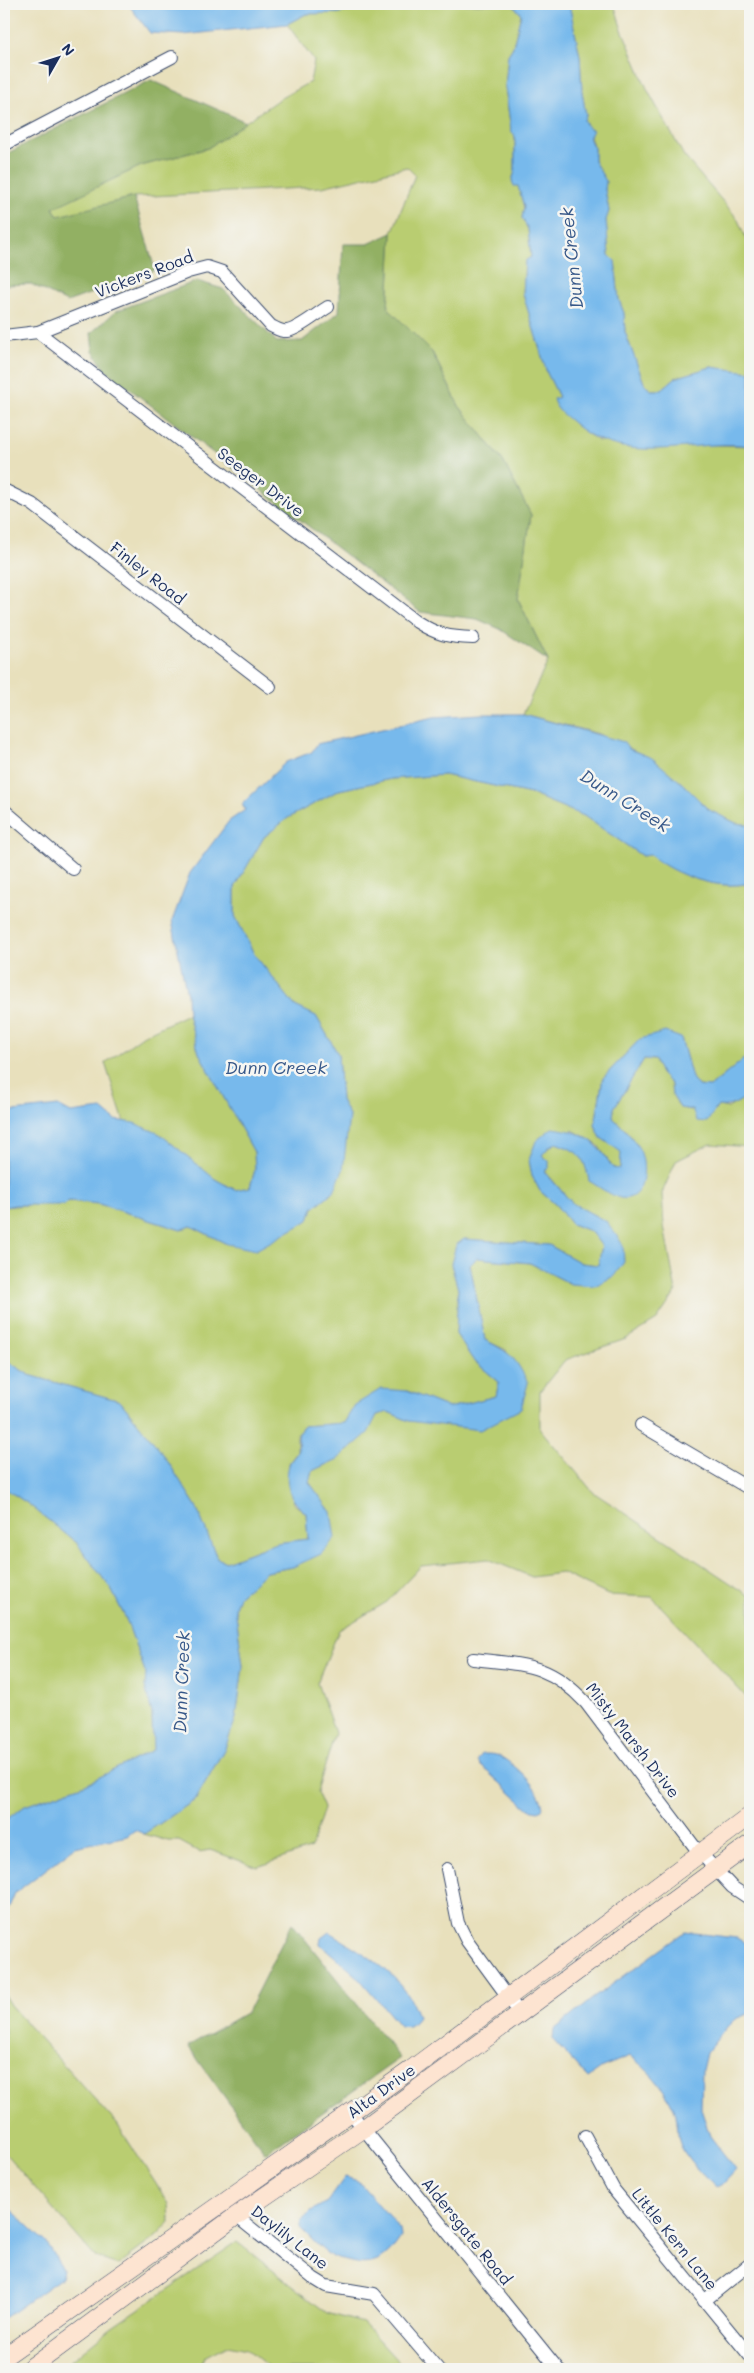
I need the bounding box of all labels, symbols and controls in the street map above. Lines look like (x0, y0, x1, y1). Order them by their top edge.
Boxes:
north arrow (32, 32, 82, 82)
text: N (58, 39, 79, 60)
water label: Dunn Creek (554, 206, 588, 310)
street label: Vickers Road (92, 245, 196, 302)
street label: Seeger Drive (214, 442, 309, 521)
street label: Finley Road (106, 537, 190, 609)
water label: Dunn Creek (576, 763, 675, 837)
water label: Dunn Creek (225, 1055, 327, 1079)
water label: Dunn Creek (167, 1630, 195, 1733)
street label: Misty Marsh Drive (582, 1678, 685, 1802)
street label: Alta Drive (342, 2059, 419, 2122)
street label: Aldersgate Road (418, 2173, 517, 2289)
street label: Little Kern Lane (628, 2183, 723, 2294)
street label: Daylily Lane (247, 2200, 333, 2273)

